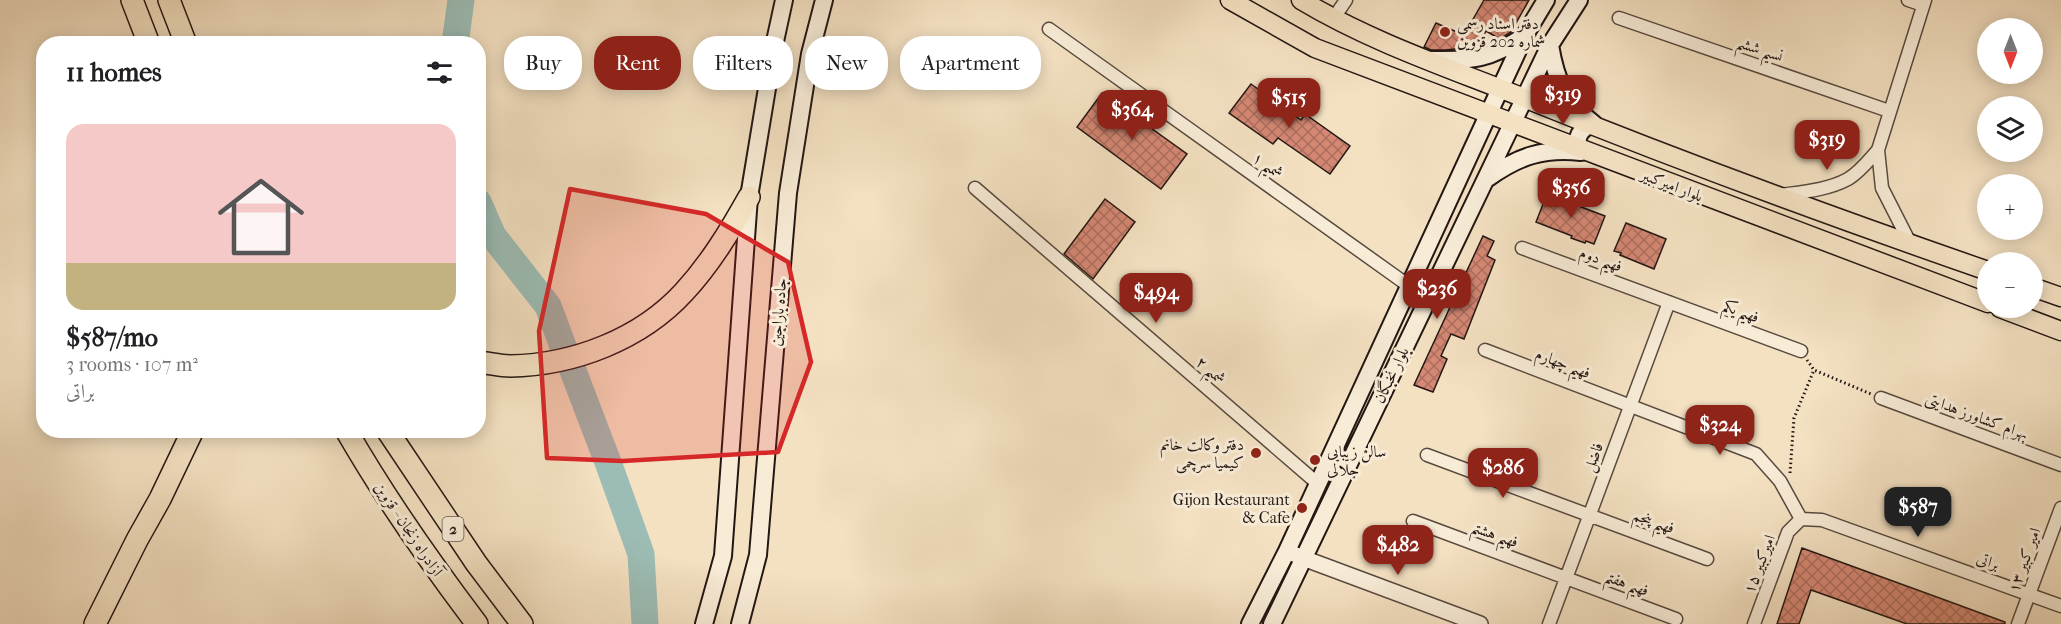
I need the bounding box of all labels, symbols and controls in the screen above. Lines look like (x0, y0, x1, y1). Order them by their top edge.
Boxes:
place label: دفتر اسناد رسمی شماره 202 قزوین (1457, 14, 1546, 52)
north arrow (1977, 18, 2043, 84)
map controls (1977, 18, 2043, 318)
marker: دفتر اسناد رسمی شماره 202 قزوین (1438, 25, 1452, 39)
street label: نسیم ششم (1732, 32, 1786, 72)
chip: Buy (504, 36, 582, 90)
chip: Rent (594, 36, 681, 90)
chip: Filters (693, 36, 793, 90)
chip: New (805, 36, 888, 90)
chip: Apartment (900, 36, 1041, 90)
icon: filters (423, 56, 456, 89)
text: 11 homes (66, 57, 162, 88)
pin: $319 (1527, 75, 1599, 126)
pin: $515 (1253, 78, 1325, 129)
text: $319 (1545, 83, 1581, 106)
text: $515 (1271, 86, 1307, 109)
pin: $364 (1096, 90, 1168, 141)
button: layers (1977, 96, 2043, 162)
text: $364 (1111, 98, 1153, 121)
pin: $319 (1791, 120, 1863, 171)
text: $319 (1809, 128, 1845, 151)
street label: شمیم ۱ (1245, 148, 1287, 188)
icon: home (207, 163, 315, 271)
street label: بلوار امیرکبیر (1636, 164, 1706, 205)
pin: $356 (1535, 168, 1607, 219)
button: + (1977, 174, 2043, 240)
text: $356 (1552, 176, 1590, 199)
street label: فهیم دوم (1575, 243, 1625, 282)
button: − (1977, 252, 2043, 318)
pin: $236 (1401, 269, 1473, 320)
pin: $494 (1120, 273, 1192, 324)
street label: جاده باراجین (766, 277, 790, 347)
text: $236 (1417, 277, 1457, 300)
text: $494 (1134, 281, 1178, 304)
street label: فهیم یکم (1718, 296, 1762, 333)
text: $587/mo (66, 322, 158, 353)
street label: بلوار نخبگان (1368, 343, 1413, 406)
street label: فهیم چهارم (1530, 344, 1593, 389)
street label: شمیم ۲ (1188, 352, 1230, 393)
text: 3 rooms · 107 m² (66, 353, 198, 376)
text: براتی (66, 380, 95, 403)
street label: بهرام کشاورز هدایتی (1921, 389, 2031, 448)
pin: $324 (1684, 405, 1756, 456)
text: $324 (1699, 413, 1741, 436)
place label: دفتر وکالت خانم کیمیا سرچمی (1160, 435, 1244, 474)
street label: فاضل (1579, 440, 1609, 475)
place label: سالن زیبایی جلالی (1327, 442, 1386, 479)
marker: دفتر وکالت خانم کیمیا سرچمی (1249, 446, 1263, 460)
pin: $286 (1467, 448, 1539, 499)
marker: سالن زیبایی جلالی (1308, 453, 1322, 467)
text: $286 (1482, 456, 1524, 479)
street label: آزادراه زنجان - قزوین (370, 478, 448, 582)
pin: $587 (1882, 487, 1954, 538)
place label: Gijon Restaurant & Cafe (1173, 490, 1290, 527)
text: $587 (1898, 495, 1938, 518)
marker: Gijon Restaurant & Cafe (1295, 501, 1309, 515)
street label: فهیم پنجم (1628, 505, 1677, 544)
road number: 2 (442, 517, 464, 541)
street label: فهیم هشتم (1467, 517, 1521, 558)
pin: $482 (1362, 525, 1434, 576)
street label: امیر کبیر ۱۳ (2004, 525, 2044, 595)
street label: امیرکبیر ۱۵ (1739, 532, 1779, 596)
text: $482 (1376, 533, 1420, 556)
street label: براتی (1974, 548, 2002, 574)
street label: فهیم هفتم (1600, 566, 1652, 606)

